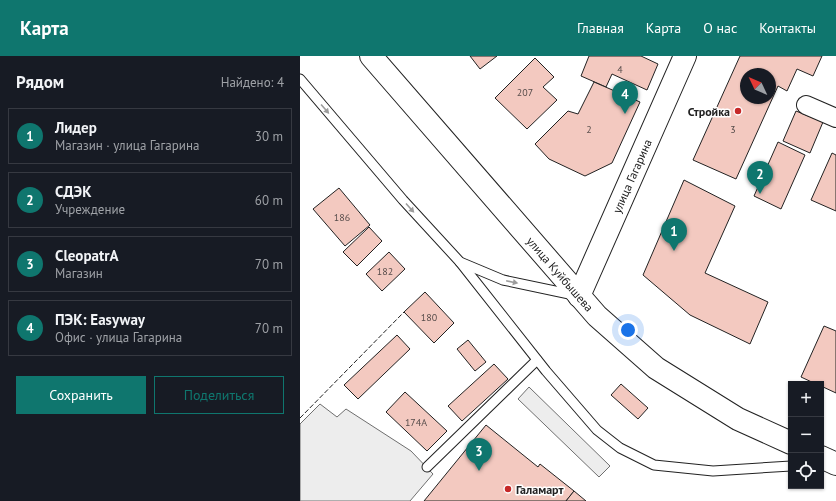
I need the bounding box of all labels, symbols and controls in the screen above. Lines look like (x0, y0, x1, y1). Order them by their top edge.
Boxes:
text: Карта (20, 16, 69, 40)
text: Главная (577, 19, 624, 37)
text: Карта (646, 19, 681, 37)
text: О нас (703, 19, 737, 37)
text: Контакты (759, 19, 816, 37)
house number: 4 (617, 63, 623, 76)
north arrow (740, 68, 776, 104)
text: Рядом (16, 71, 64, 93)
text: Найдено: 4 (221, 74, 284, 91)
pin: 4 (612, 81, 638, 114)
house number: 207 (517, 86, 533, 99)
one-way arrow (321, 104, 330, 114)
place label: Стройка (688, 104, 730, 119)
marker: Стройка (733, 106, 743, 116)
text: Лидер (55, 118, 97, 137)
house number: 2 (586, 123, 592, 136)
house number: 3 (730, 123, 736, 136)
text: 1 (26, 128, 34, 145)
text: 30 m (255, 128, 283, 145)
text: Магазин · улица Гагарина (55, 137, 199, 154)
street label: улица Гагарина (609, 137, 655, 215)
pin: 2 (747, 161, 773, 194)
text: СДЭК (55, 182, 92, 201)
text: 2 (26, 192, 34, 209)
text: 60 m (255, 192, 283, 209)
text: Учреждение (55, 201, 125, 218)
one-way arrow (405, 203, 414, 212)
house number: 186 (334, 211, 350, 224)
pin: 1 (661, 218, 687, 251)
street label: улица Куйбышева (523, 233, 597, 315)
text: CleopatrA (55, 246, 119, 265)
text: 3 (26, 256, 34, 273)
text: 70 m (255, 256, 283, 273)
text: Магазин (55, 265, 103, 282)
house number: 182 (377, 265, 393, 278)
one-way arrow (506, 280, 518, 286)
text: ПЭК: Easyway (55, 310, 145, 329)
house number: 180 (421, 311, 438, 324)
text: 4 (26, 320, 34, 337)
text: 70 m (255, 320, 283, 337)
your location (618, 320, 638, 340)
text: Офис · улица Гагарина (55, 329, 182, 346)
button: Сохранить (16, 376, 146, 414)
button: Поделиться (154, 376, 284, 414)
map controls (788, 381, 824, 489)
button: + (788, 381, 824, 417)
house number: 174А (405, 416, 427, 429)
button: − (788, 417, 824, 453)
pin: 3 (466, 438, 492, 471)
button: locate (788, 453, 824, 489)
place label: Галамарт (516, 482, 564, 497)
marker: Галамарт (503, 484, 513, 494)

